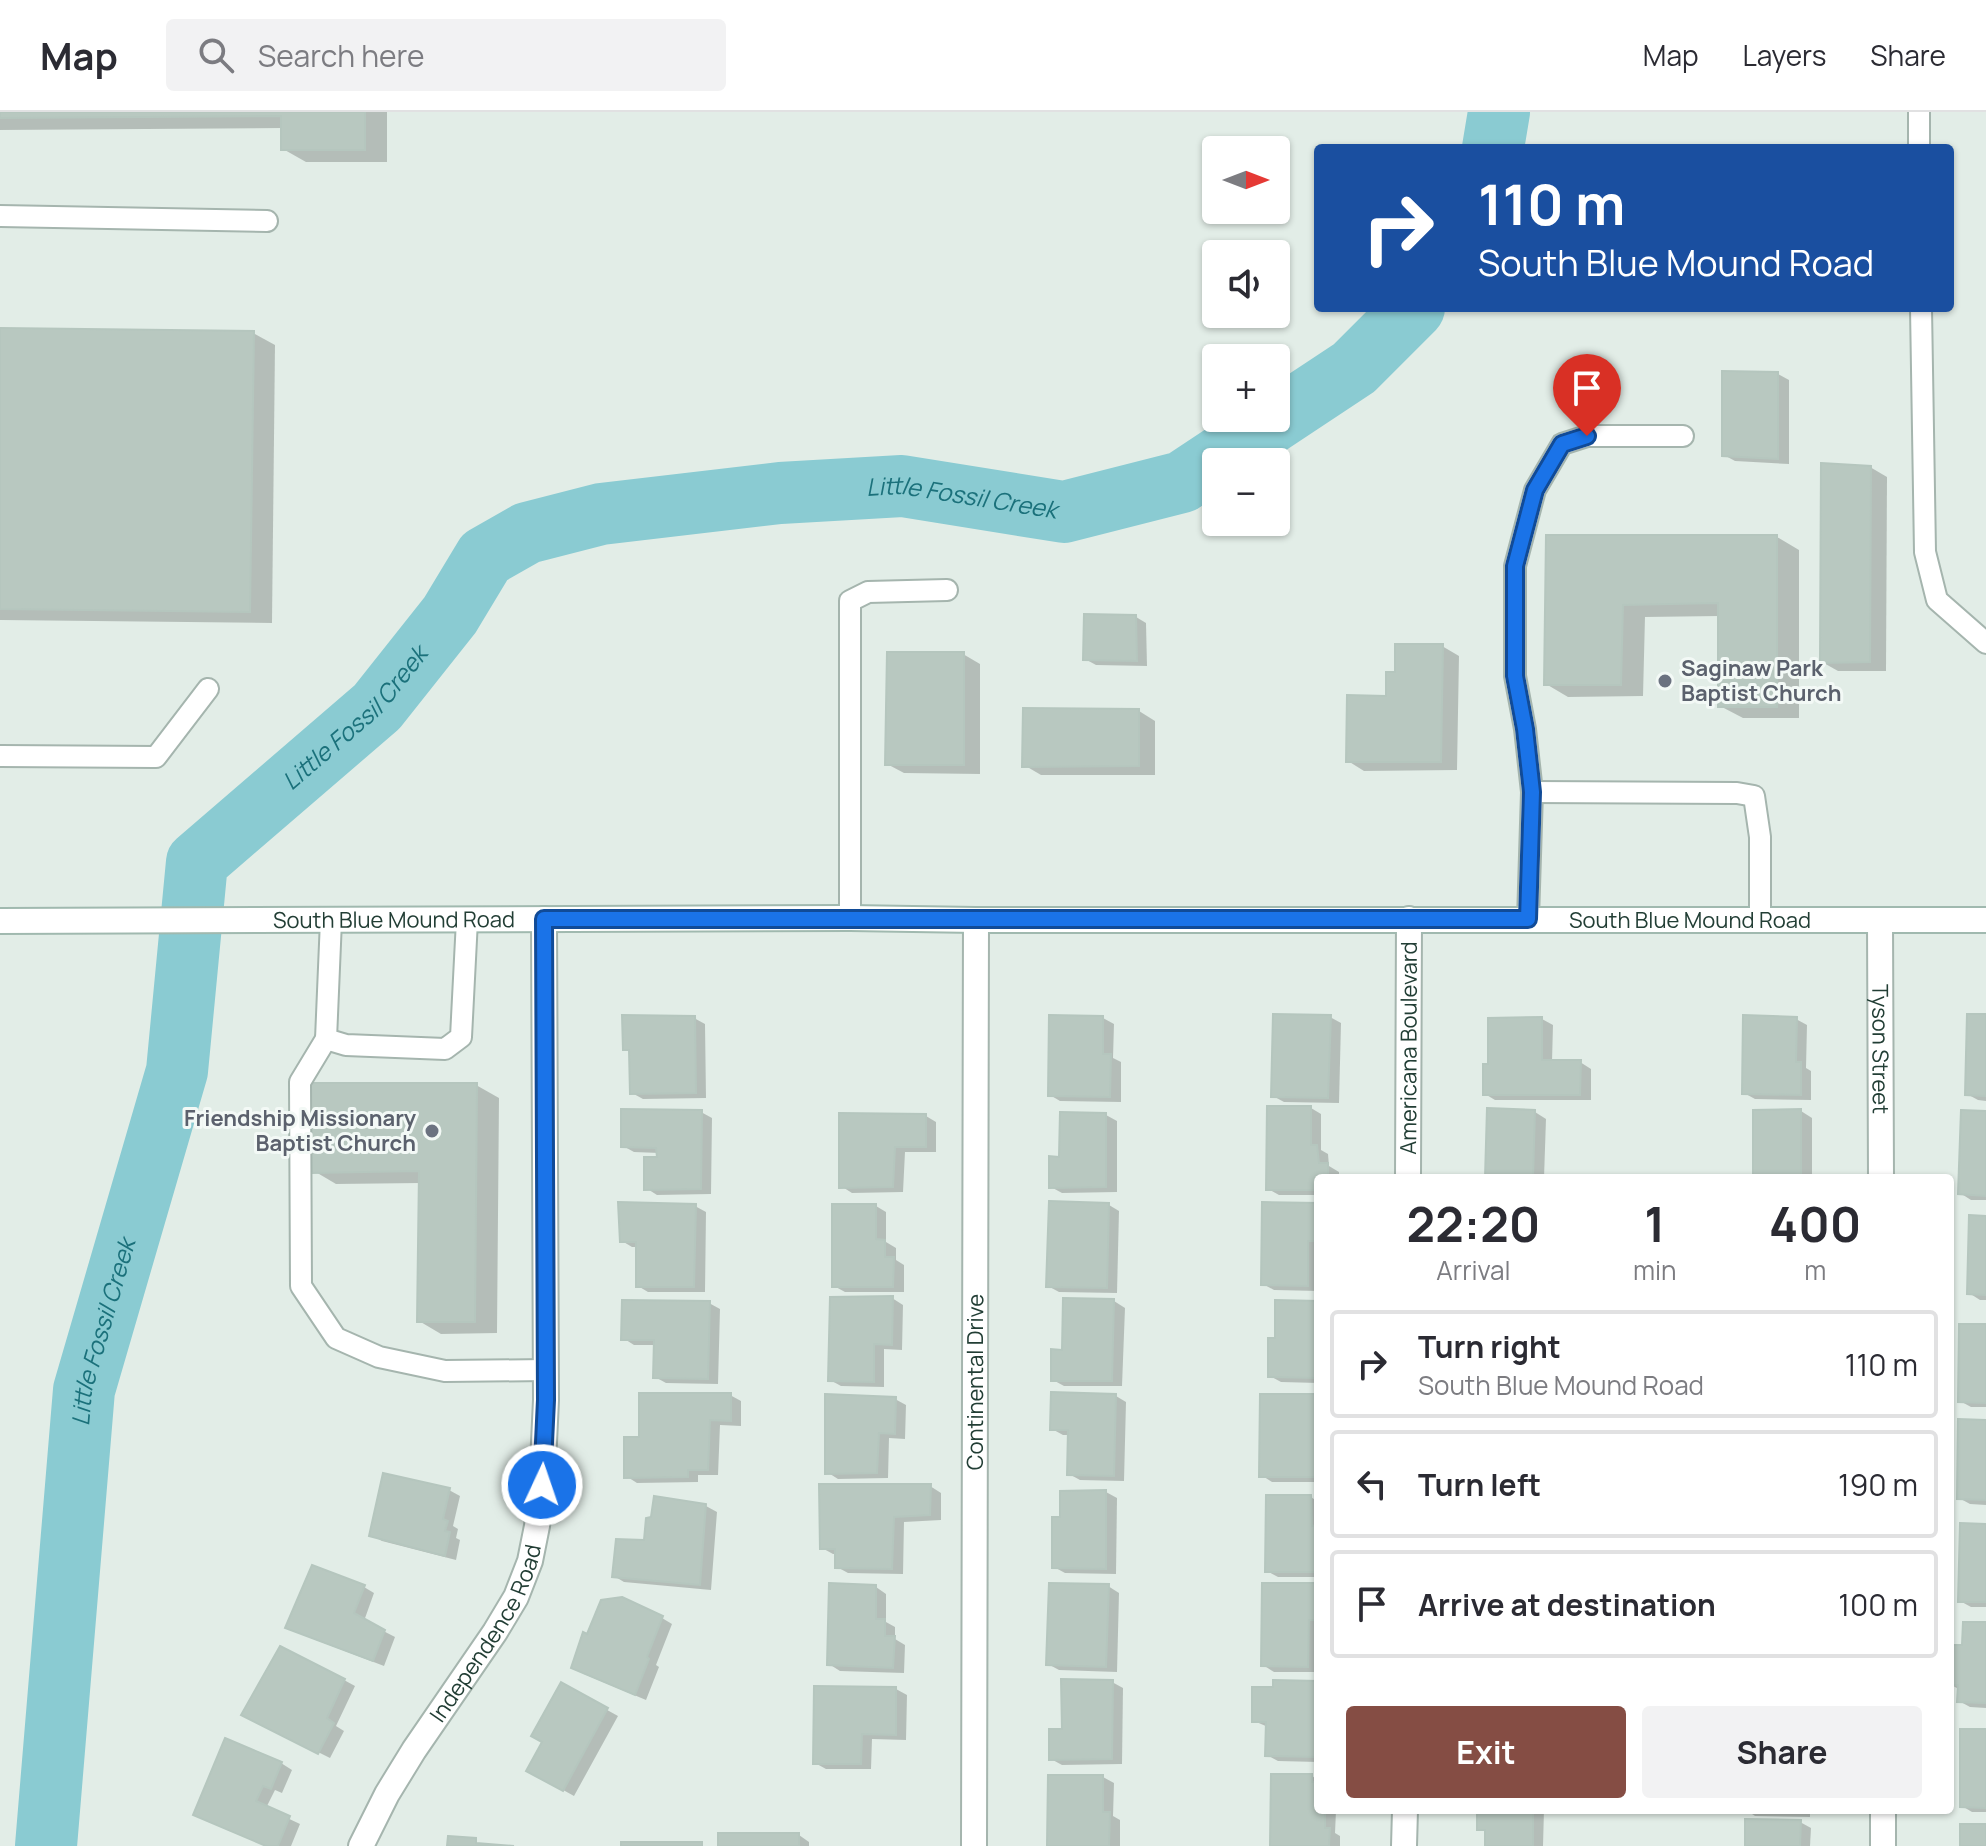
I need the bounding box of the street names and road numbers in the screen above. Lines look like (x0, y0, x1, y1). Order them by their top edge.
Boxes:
street label: South Blue Mound Road (273, 904, 515, 935)
street label: South Blue Mound Road (1569, 905, 1811, 935)
street label: Americana Boulevard (1393, 941, 1424, 1155)
street label: Tyson Street (1865, 984, 1896, 1114)
street label: Continental Drive (960, 1294, 990, 1470)
street label: Independence Road (423, 1542, 548, 1728)

